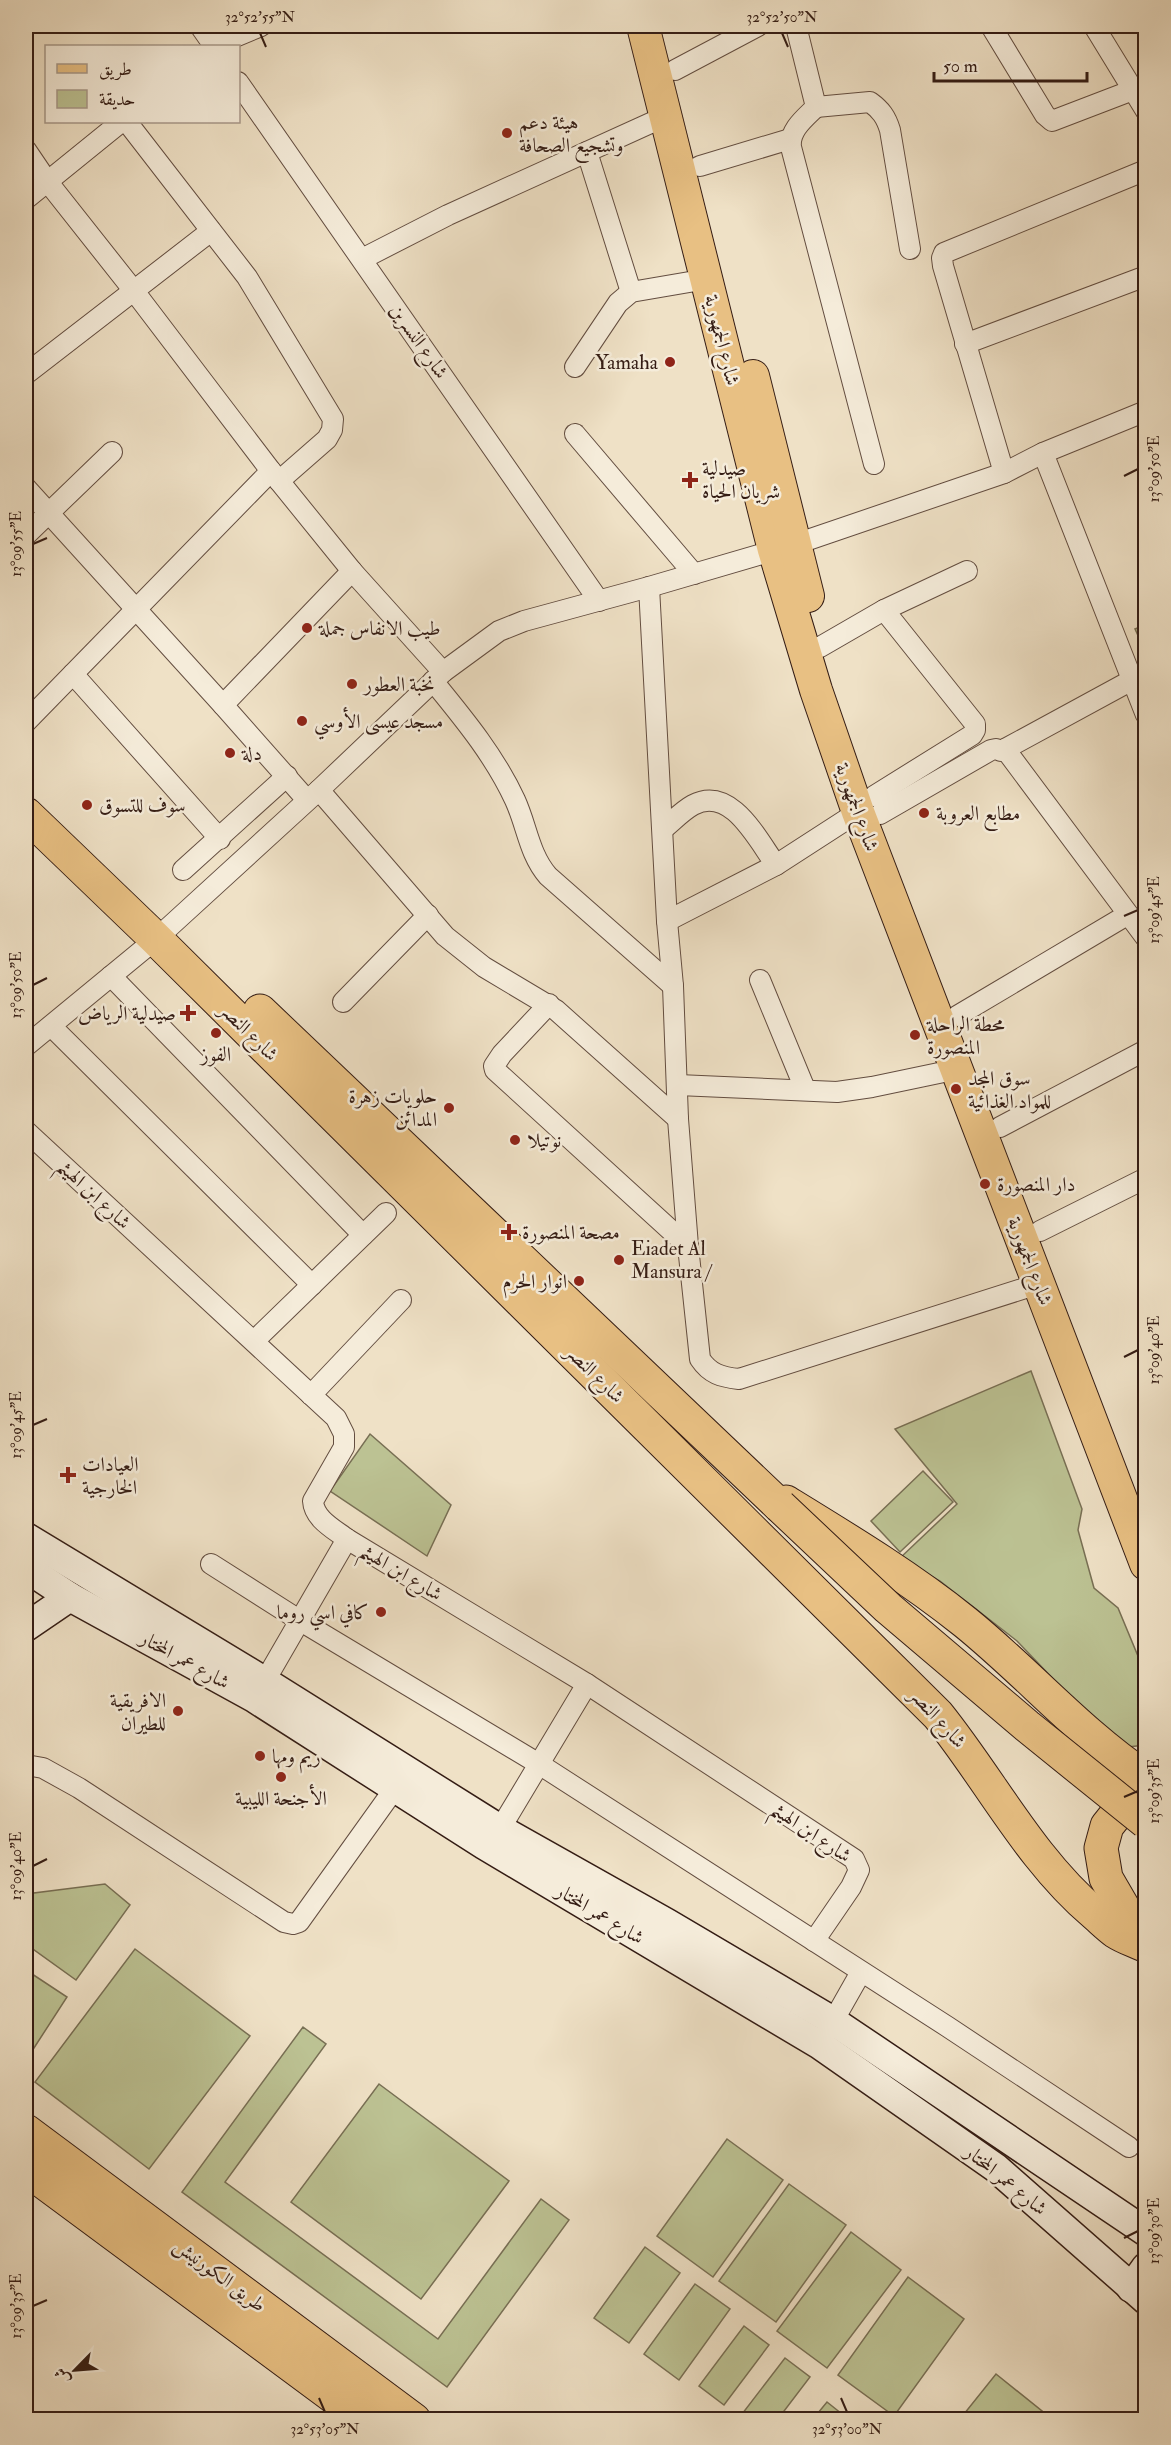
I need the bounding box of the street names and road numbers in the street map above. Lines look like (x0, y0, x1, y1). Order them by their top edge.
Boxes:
street label: شارع الجمهورية (694, 292, 745, 389)
street label: شارع النسرين (380, 299, 454, 386)
street label: شارع الجمهورية (825, 759, 885, 857)
street label: شارع النصر (209, 996, 284, 1070)
street label: شارع ابن الهيثم (47, 1153, 136, 1240)
street label: شارع الجمهورية (997, 1213, 1058, 1311)
street label: شارع النصر (555, 1338, 630, 1412)
street label: شارع ابن الهيثم (351, 1538, 447, 1612)
street label: شارع عمر المختار (132, 1624, 234, 1699)
street label: شارع النصر (899, 1681, 972, 1757)
street label: شارع ابن الهيثم (762, 1796, 856, 1874)
street label: شارع عمر المختار (547, 1877, 649, 1954)
street label: شارع عمر المختار (955, 2138, 1052, 2225)
street label: طريق الكورنيش (168, 2232, 271, 2319)

